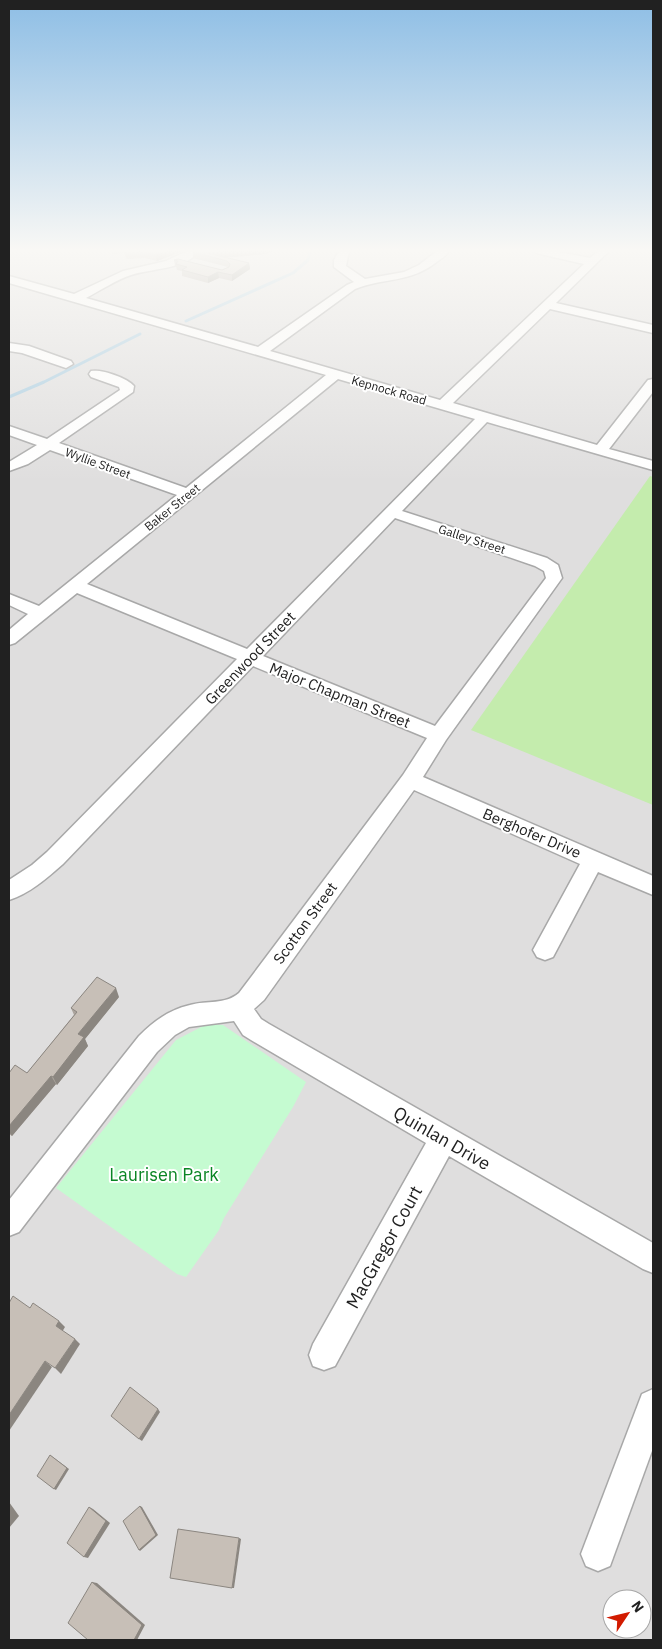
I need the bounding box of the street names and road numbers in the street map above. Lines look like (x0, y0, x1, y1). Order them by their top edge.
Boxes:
street label: Kepnock Road (350, 372, 428, 408)
street label: Wyllie Street (63, 444, 133, 482)
street label: Baker Street (141, 480, 203, 534)
street label: Galley Street (437, 521, 507, 557)
street label: Greenwood Street (201, 607, 299, 709)
street label: Major Chapman Street (267, 658, 413, 732)
street label: Berghofer Drive (480, 804, 584, 862)
street label: Scotton Street (269, 878, 341, 968)
street label: Quinlan Drive (389, 1101, 495, 1175)
street label: MacGregor Court (341, 1182, 427, 1312)

